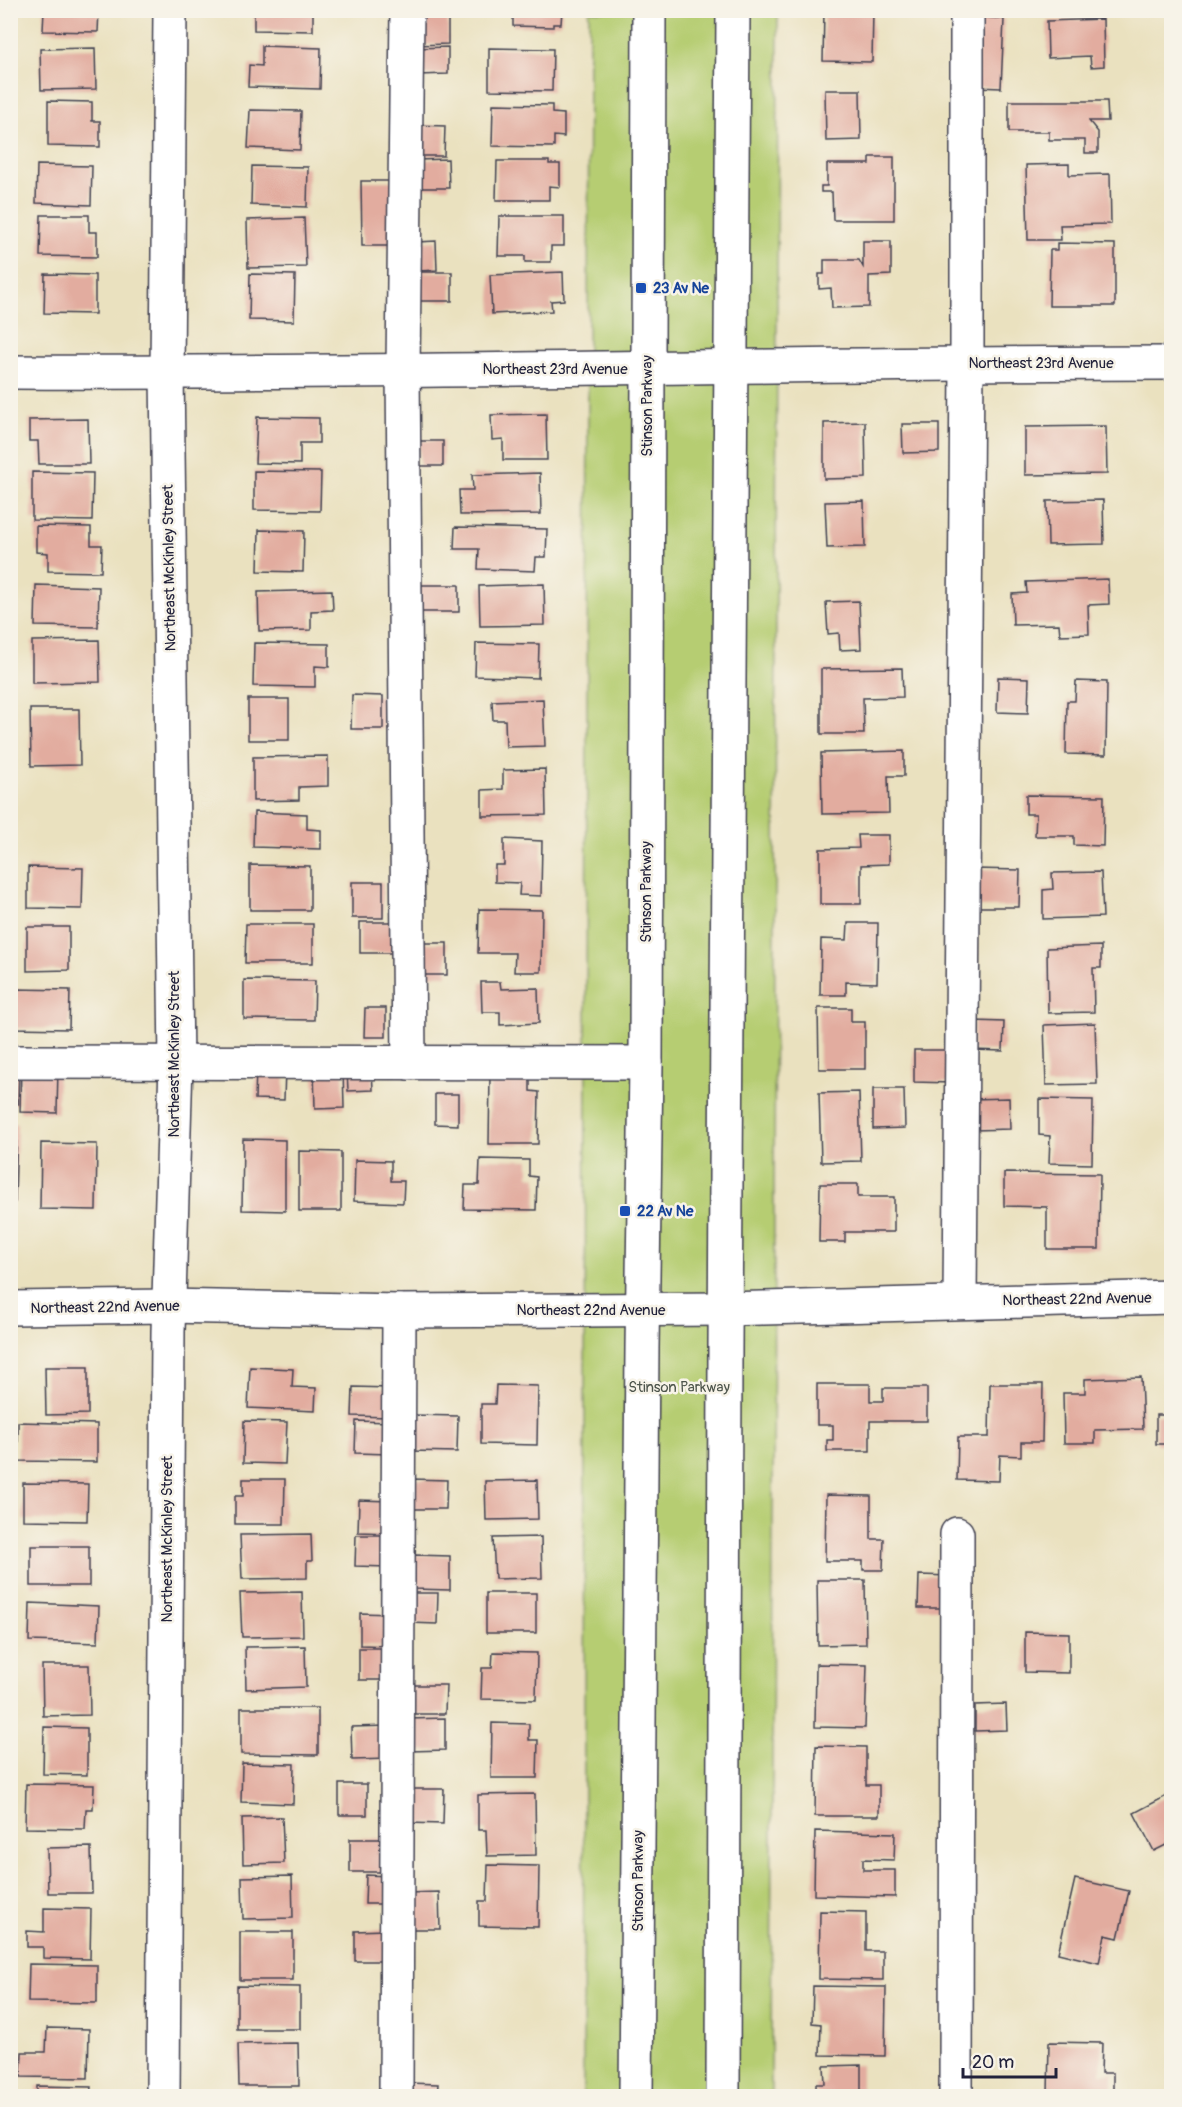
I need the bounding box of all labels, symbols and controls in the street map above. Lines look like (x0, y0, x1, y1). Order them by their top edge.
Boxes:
place label: 23 Av Ne (653, 279, 710, 298)
marker: 23 Av Ne (634, 281, 648, 295)
street label: Northeast 23rd Avenue (968, 354, 1114, 373)
street label: Stinson Parkway (638, 355, 657, 457)
street label: Northeast 23rd Avenue (482, 360, 628, 379)
street label: Northeast McKinley Street (159, 483, 180, 652)
street label: Stinson Parkway (637, 841, 656, 943)
street label: Northeast McKinley Street (165, 970, 184, 1137)
place label: 22 Av Ne (637, 1202, 694, 1221)
marker: 22 Av Ne (618, 1204, 632, 1218)
street label: Northeast 22nd Avenue (1002, 1289, 1152, 1310)
street label: Northeast 22nd Avenue (30, 1297, 180, 1318)
street label: Northeast 22nd Avenue (517, 1301, 666, 1320)
park label: Stinson Parkway (628, 1378, 730, 1397)
street label: Northeast McKinley Street (158, 1455, 177, 1622)
street label: Stinson Parkway (629, 1830, 648, 1932)
scale bar (963, 2041, 1056, 2079)
text: 20 m (972, 2051, 1014, 2074)

